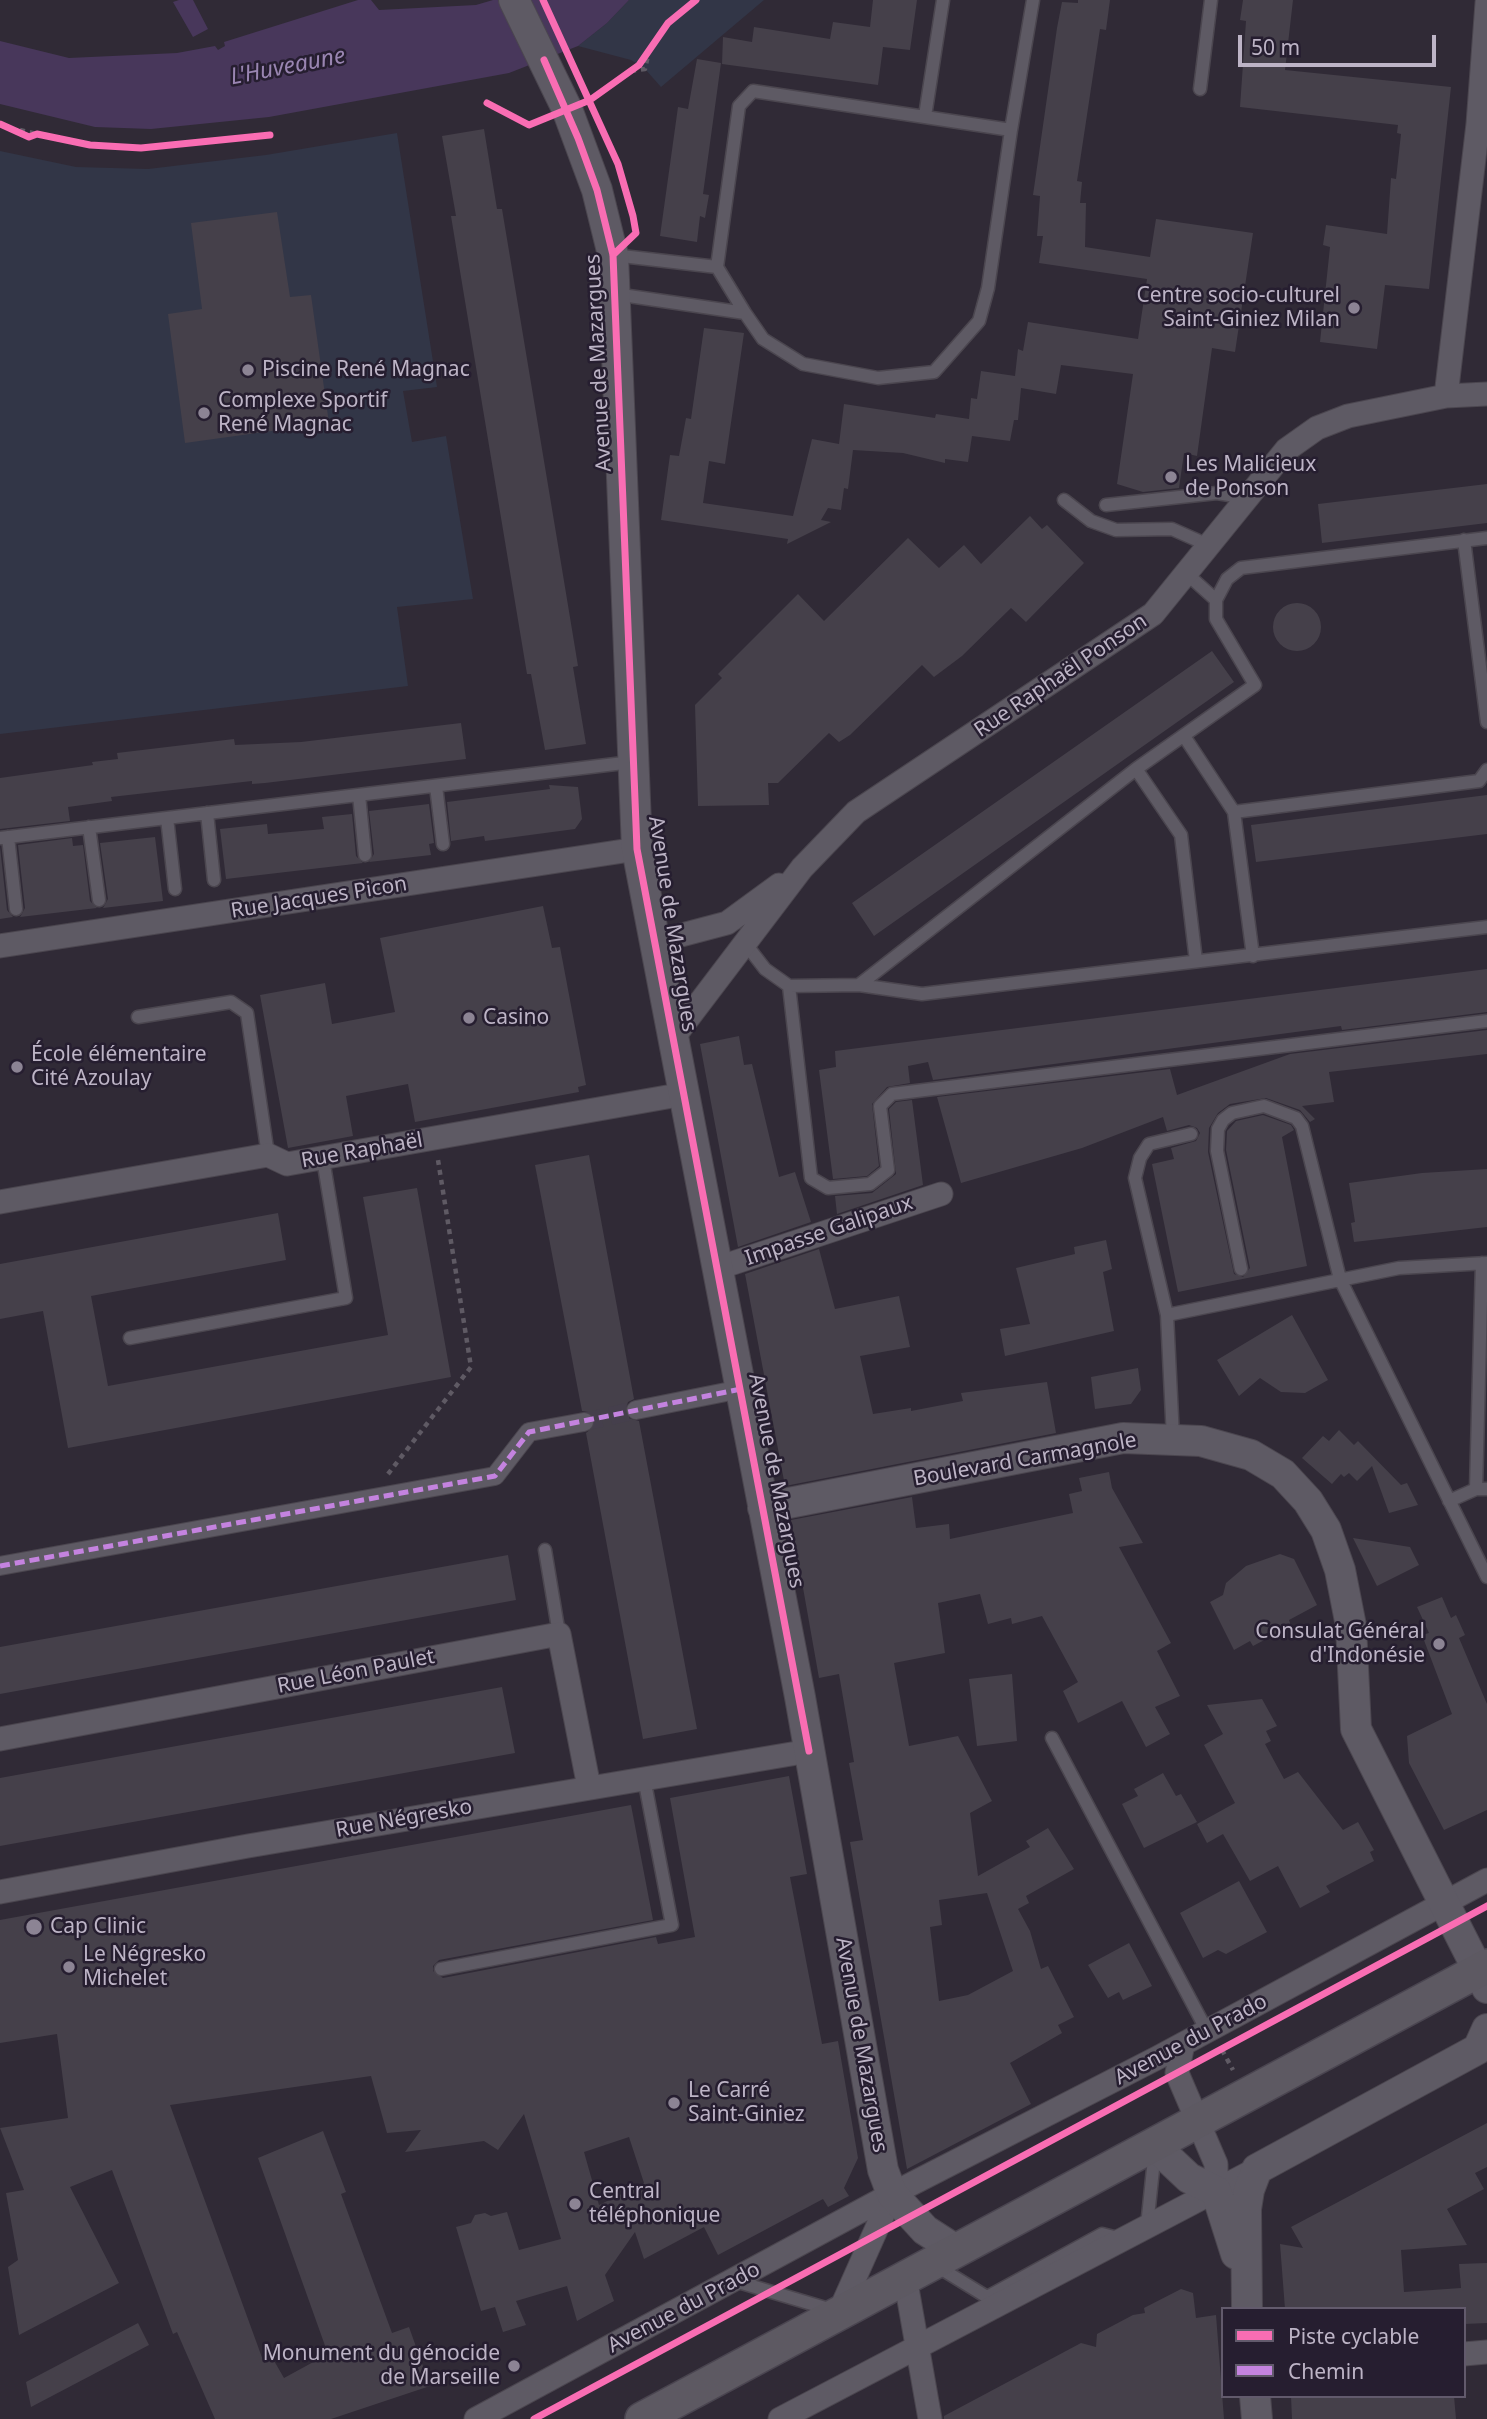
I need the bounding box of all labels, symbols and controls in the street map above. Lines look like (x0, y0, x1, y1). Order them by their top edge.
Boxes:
scale bar (1242, 21, 1440, 65)
text: 50 m (1251, 33, 1300, 61)
water label: L'Huveaune (228, 42, 348, 92)
street label: Avenue de Mazargues (581, 253, 617, 473)
place label: Centre socio-culturel Saint-Giniez Milan (1136, 283, 1340, 333)
marker: Centre socio-culturel Saint-Giniez Milan (1346, 300, 1362, 316)
place label: Piscine René Magnac (262, 357, 470, 383)
marker: Piscine René Magnac (240, 362, 256, 378)
place label: Complexe Sportif René Magnac (218, 388, 387, 438)
marker: Complexe Sportif René Magnac (196, 405, 212, 421)
place label: Les Malicieux de Ponson (1185, 452, 1316, 502)
marker: Les Malicieux de Ponson (1163, 469, 1179, 485)
street label: Rue Raphaël Ponson (970, 609, 1152, 743)
street label: Avenue de Mazargues (642, 814, 702, 1034)
street label: Rue Jacques Picon (229, 872, 409, 924)
place label: Casino (483, 1005, 549, 1031)
marker: Casino (461, 1010, 477, 1026)
place label: École élémentaire Cité Azoulay (31, 1042, 207, 1092)
marker: École élémentaire Cité Azoulay (9, 1059, 25, 1075)
street label: Rue Raphaël (299, 1128, 425, 1174)
street label: Impasse Galipaux (742, 1191, 916, 1271)
street label: Avenue de Mazargues (743, 1372, 809, 1590)
street label: Boulevard Carmagnole (911, 1428, 1139, 1492)
place label: Consulat Général d'Indonésie (1255, 1619, 1425, 1669)
marker: Consulat Général d'Indonésie (1431, 1636, 1447, 1652)
street label: Rue Léon Paulet (275, 1644, 437, 1700)
street label: Rue Négresko (334, 1795, 474, 1843)
place label: Cap Clinic (50, 1914, 146, 1940)
marker: Cap Clinic (24, 1917, 44, 1937)
street label: Avenue de Mazargues (830, 1935, 892, 2155)
place label: Le Négresko Michelet (83, 1942, 206, 1992)
marker: Le Négresko Michelet (61, 1959, 77, 1975)
street label: Avenue du Prado (1111, 1989, 1271, 2091)
place label: Le Carré Saint-Giniez (688, 2078, 805, 2128)
marker: Le Carré Saint-Giniez (666, 2095, 682, 2111)
place label: Central téléphonique (589, 2179, 720, 2229)
marker: Central téléphonique (567, 2196, 583, 2212)
street label: Avenue du Prado (604, 2257, 764, 2359)
legend (1221, 2307, 1466, 2398)
text: Piste cyclable (1288, 2322, 1419, 2350)
place label: Monument du génocide de Marseille (263, 2341, 500, 2391)
text: Chemin (1288, 2357, 1364, 2385)
marker: Monument du génocide de Marseille (506, 2358, 522, 2374)

